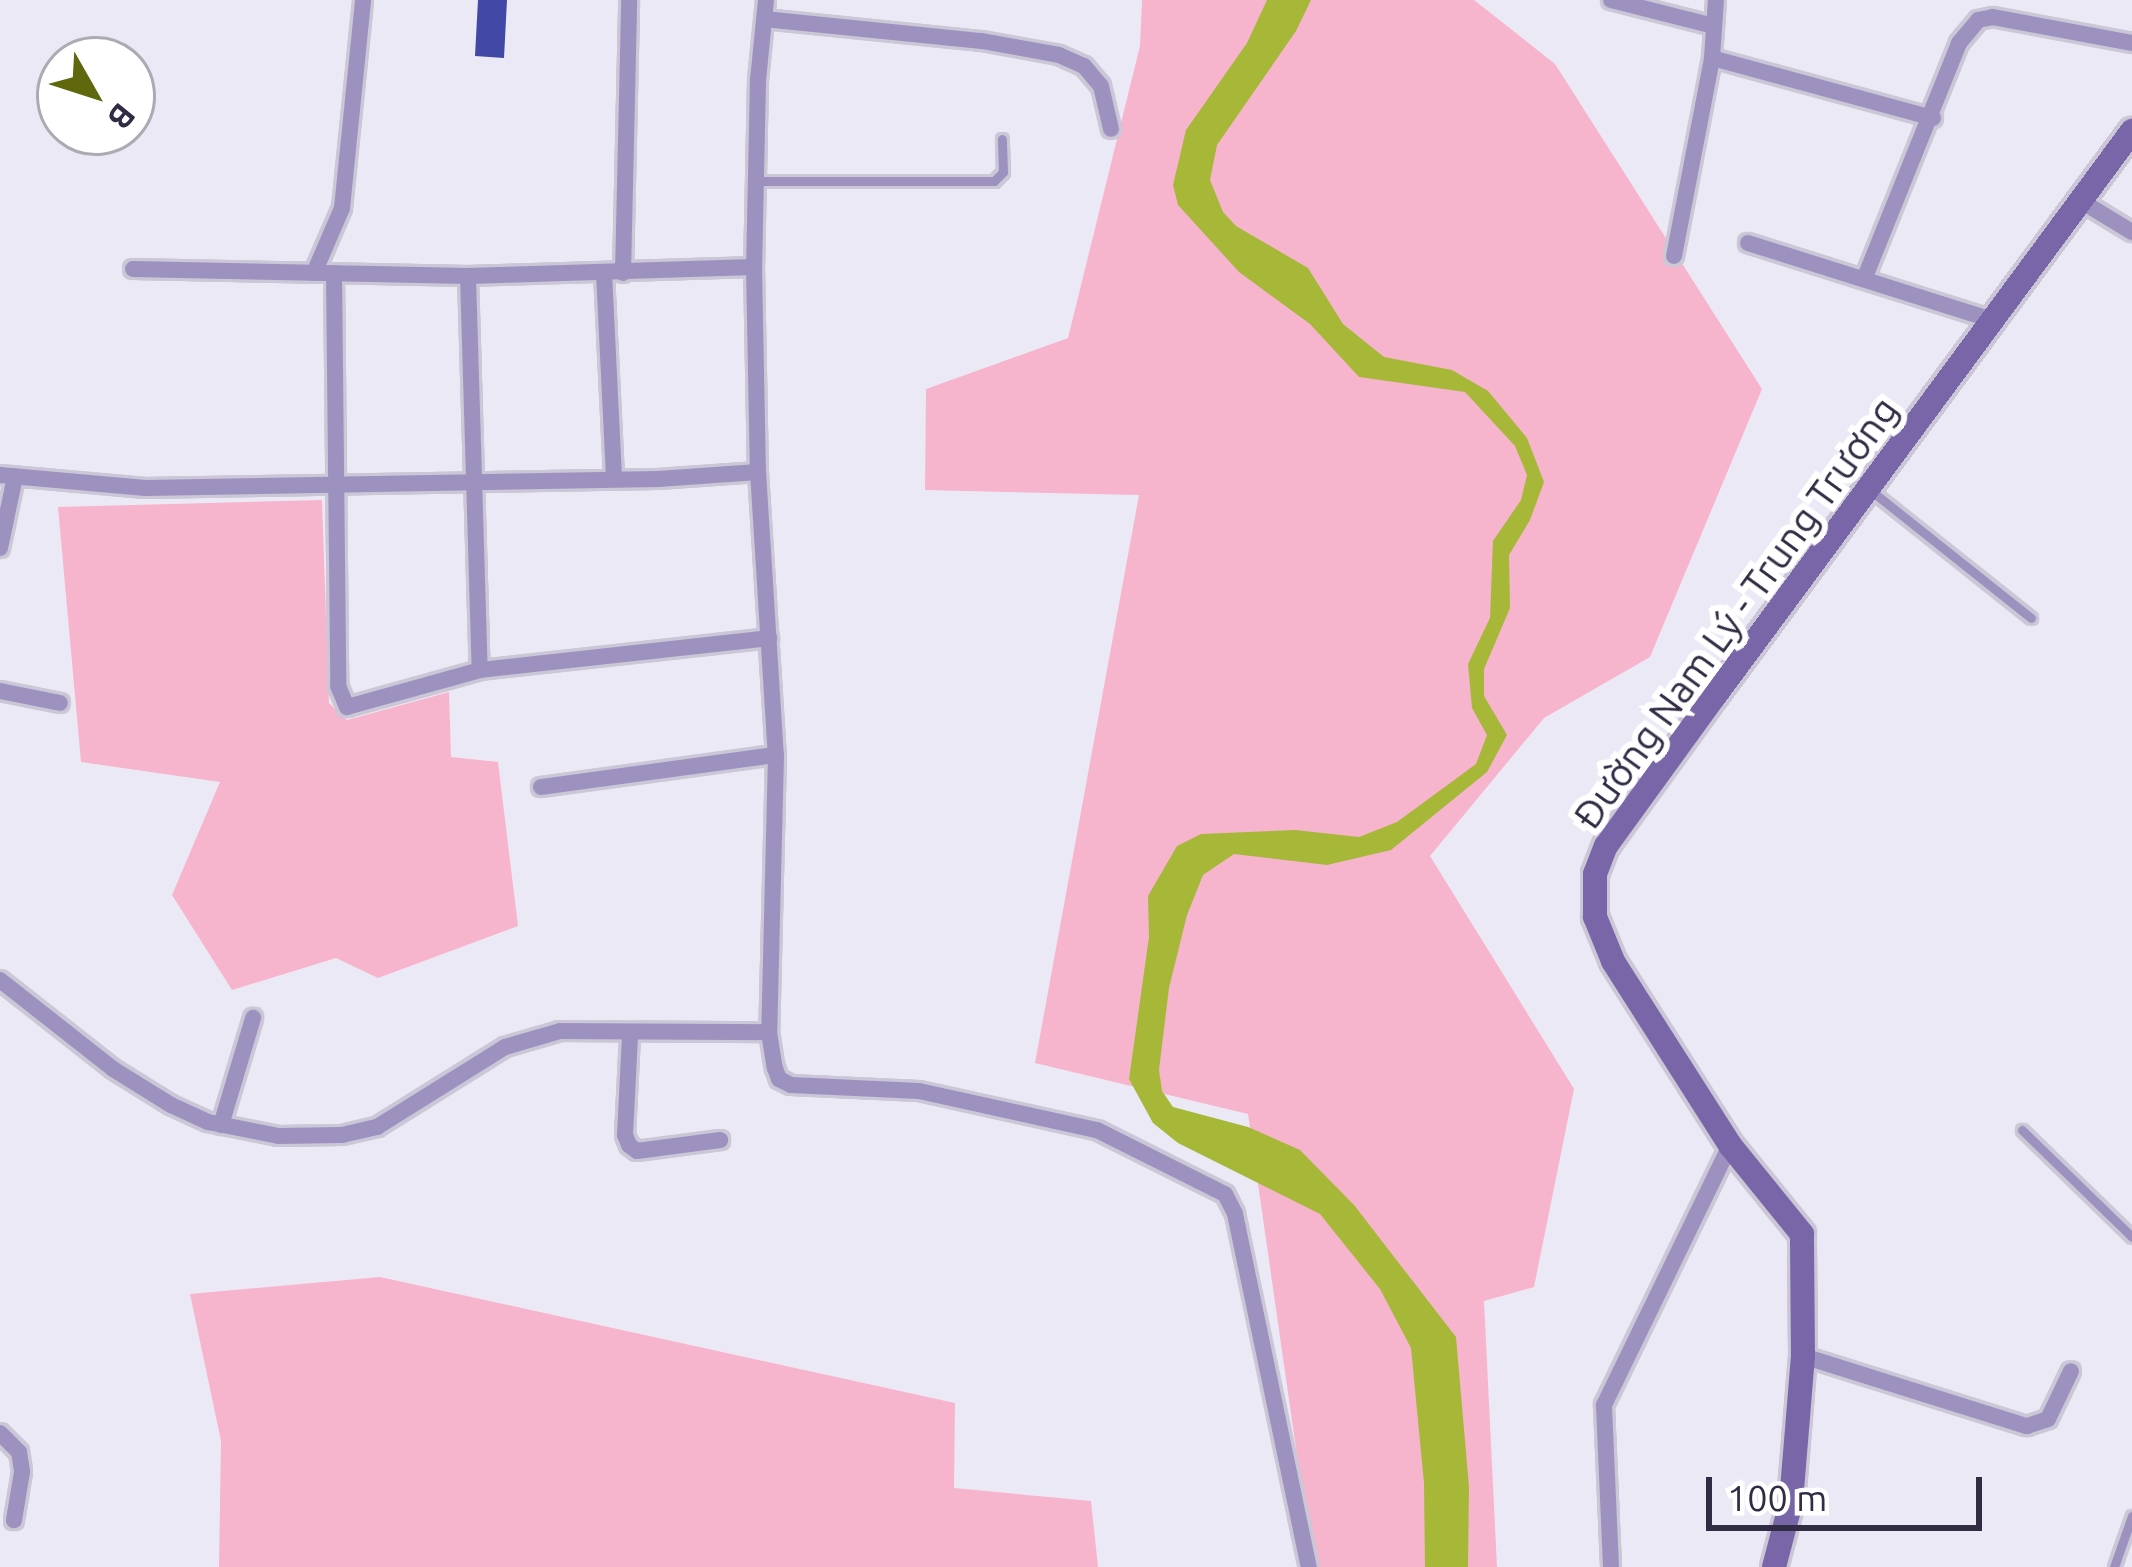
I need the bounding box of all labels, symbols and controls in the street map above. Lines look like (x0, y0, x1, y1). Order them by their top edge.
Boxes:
north arrow (36, 36, 156, 156)
text: B (101, 97, 143, 137)
street label: Đường Nam Lý - Trung Trương (1564, 388, 1908, 838)
scale bar (1712, 1453, 1988, 1527)
text: 100 m (1727, 1477, 1827, 1518)

